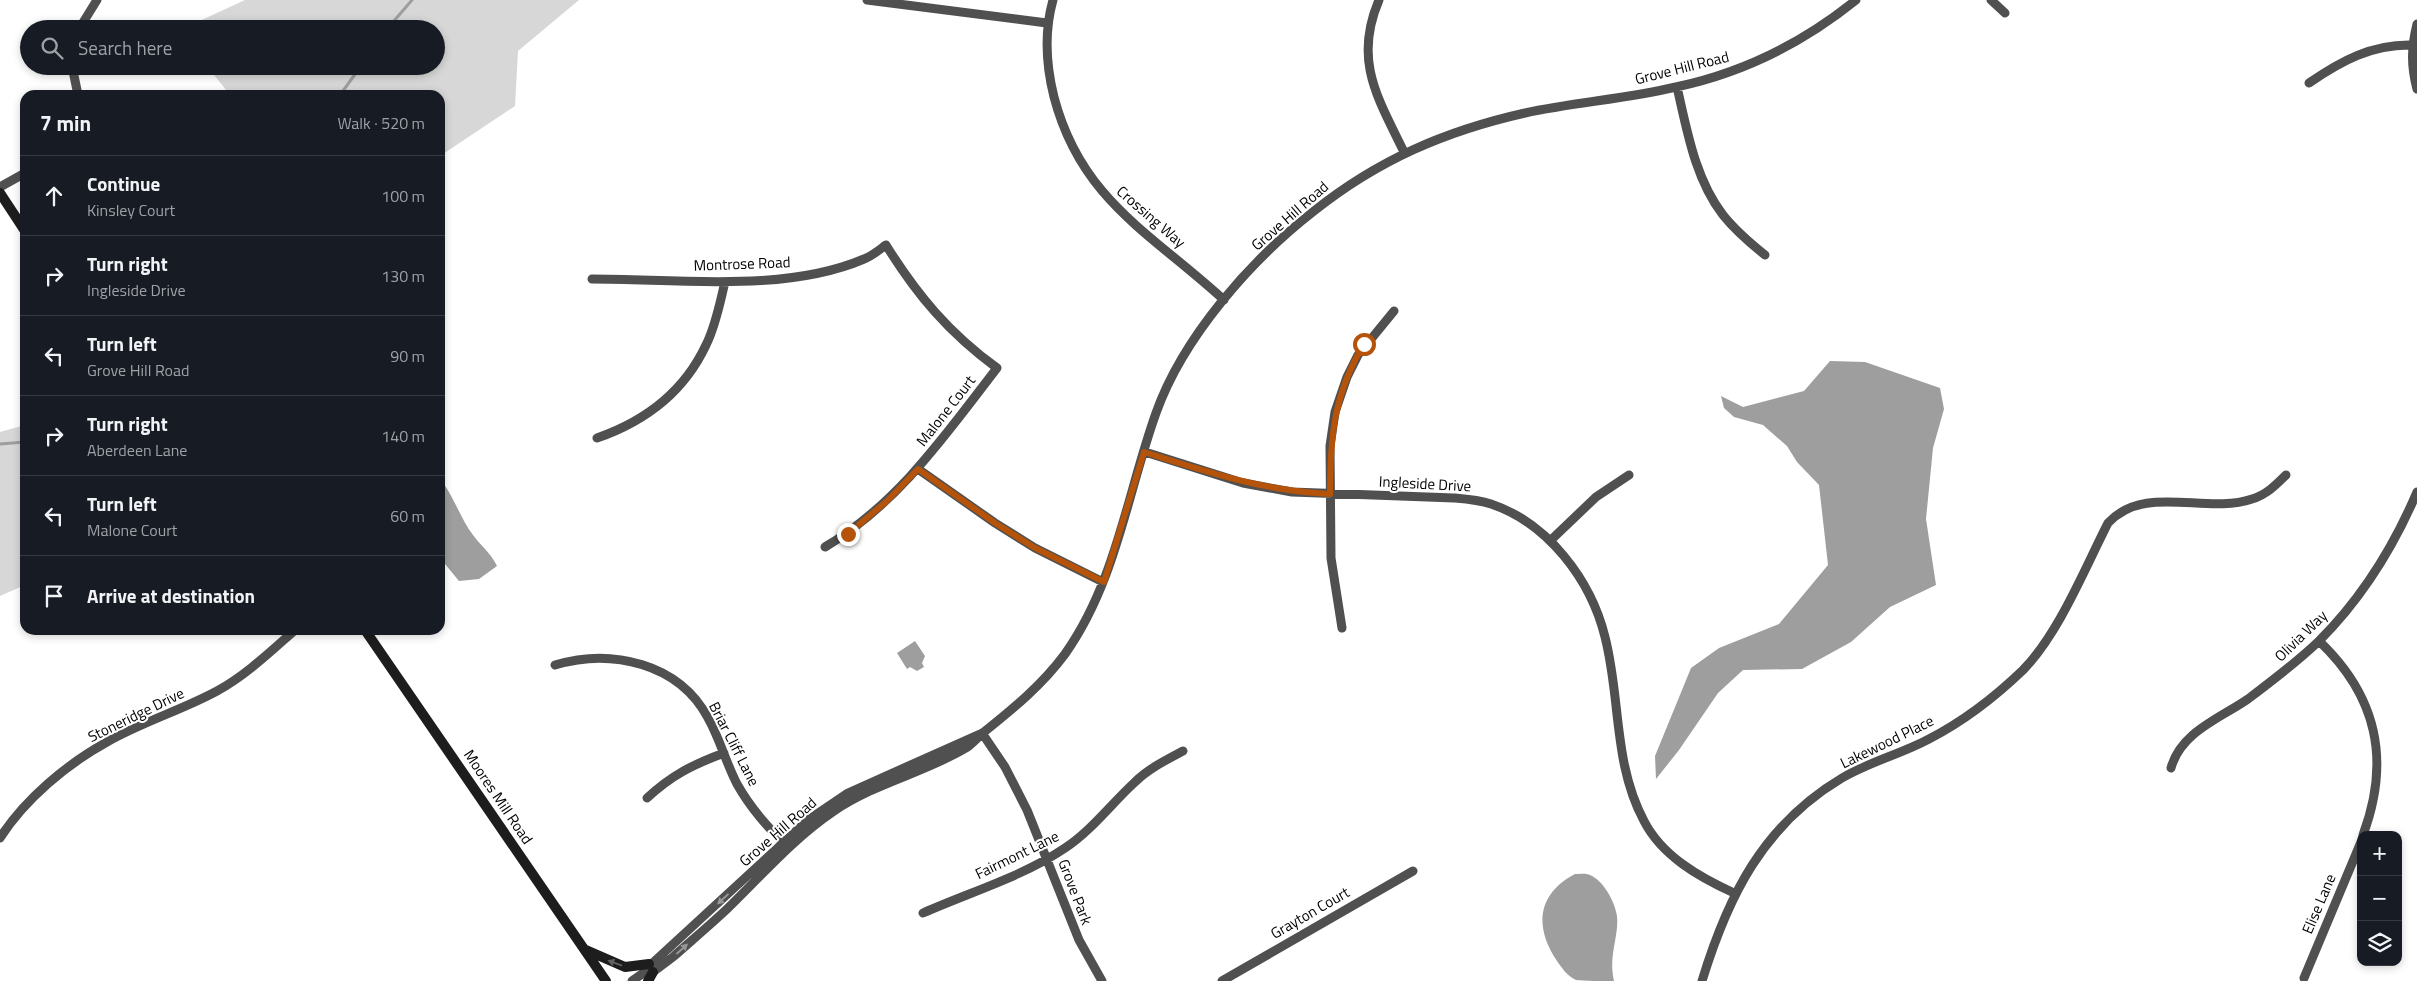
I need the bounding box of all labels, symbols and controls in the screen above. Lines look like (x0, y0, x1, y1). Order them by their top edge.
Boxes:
search box (20, 20, 445, 75)
text: Search here (78, 33, 172, 62)
icon: search (38, 34, 66, 62)
street label: Grove Hill Road (1632, 45, 1731, 90)
text: 7 min (40, 107, 91, 139)
text: Walk · 520 m (337, 111, 425, 135)
text: Continue (87, 169, 160, 198)
street label: Grove Hill Road (1246, 175, 1333, 256)
street label: Crossing Way (1112, 180, 1191, 253)
icon: ahead (40, 182, 68, 210)
text: 100 m (381, 184, 425, 208)
text: Kinsley Court (87, 198, 175, 222)
text: Turn right (87, 249, 168, 278)
street label: Montrose Road (693, 250, 791, 277)
icon: right (40, 262, 68, 290)
text: 130 m (381, 264, 425, 288)
text: Ingleside Drive (87, 278, 186, 302)
text: Turn left (87, 329, 157, 358)
route start (1353, 333, 1376, 356)
icon: left (40, 342, 68, 370)
text: 90 m (390, 344, 425, 368)
text: Grove Hill Road (87, 358, 190, 382)
street label: Malone Court (910, 370, 981, 451)
text: Turn right (87, 409, 168, 438)
icon: right (40, 422, 68, 450)
text: 140 m (381, 424, 425, 448)
text: Aberdeen Lane (87, 438, 187, 462)
street label: Ingleside Drive (1378, 470, 1472, 497)
text: Turn left (87, 489, 157, 518)
icon: left (40, 502, 68, 530)
text: 60 m (390, 504, 425, 528)
text: Malone Court (87, 518, 177, 542)
route end (837, 523, 860, 546)
text: Arrive at destination (87, 581, 255, 610)
icon: arrive (40, 582, 68, 610)
street label: Olivia Way (2269, 605, 2332, 667)
street label: Stoneridge Drive (84, 681, 188, 748)
street label: Briar Cliff Lane (703, 697, 766, 790)
street label: Lakewood Place (1836, 709, 1937, 774)
street label: Moores Mill Road (458, 745, 539, 849)
street label: Grove Hill Road (734, 791, 821, 872)
street label: Fairmont Lane (971, 824, 1063, 885)
map controls (2357, 831, 2402, 966)
button: + (2357, 831, 2402, 876)
street label: Grove Park (1052, 856, 1099, 928)
street label: Elise Lane (2296, 870, 2341, 937)
button: − (2357, 876, 2402, 921)
street label: Grayton Court (1266, 880, 1354, 945)
one-way arrow (718, 893, 730, 905)
button: layers (2357, 921, 2402, 966)
one-way arrow (676, 943, 688, 955)
one-way arrow (608, 959, 623, 966)

